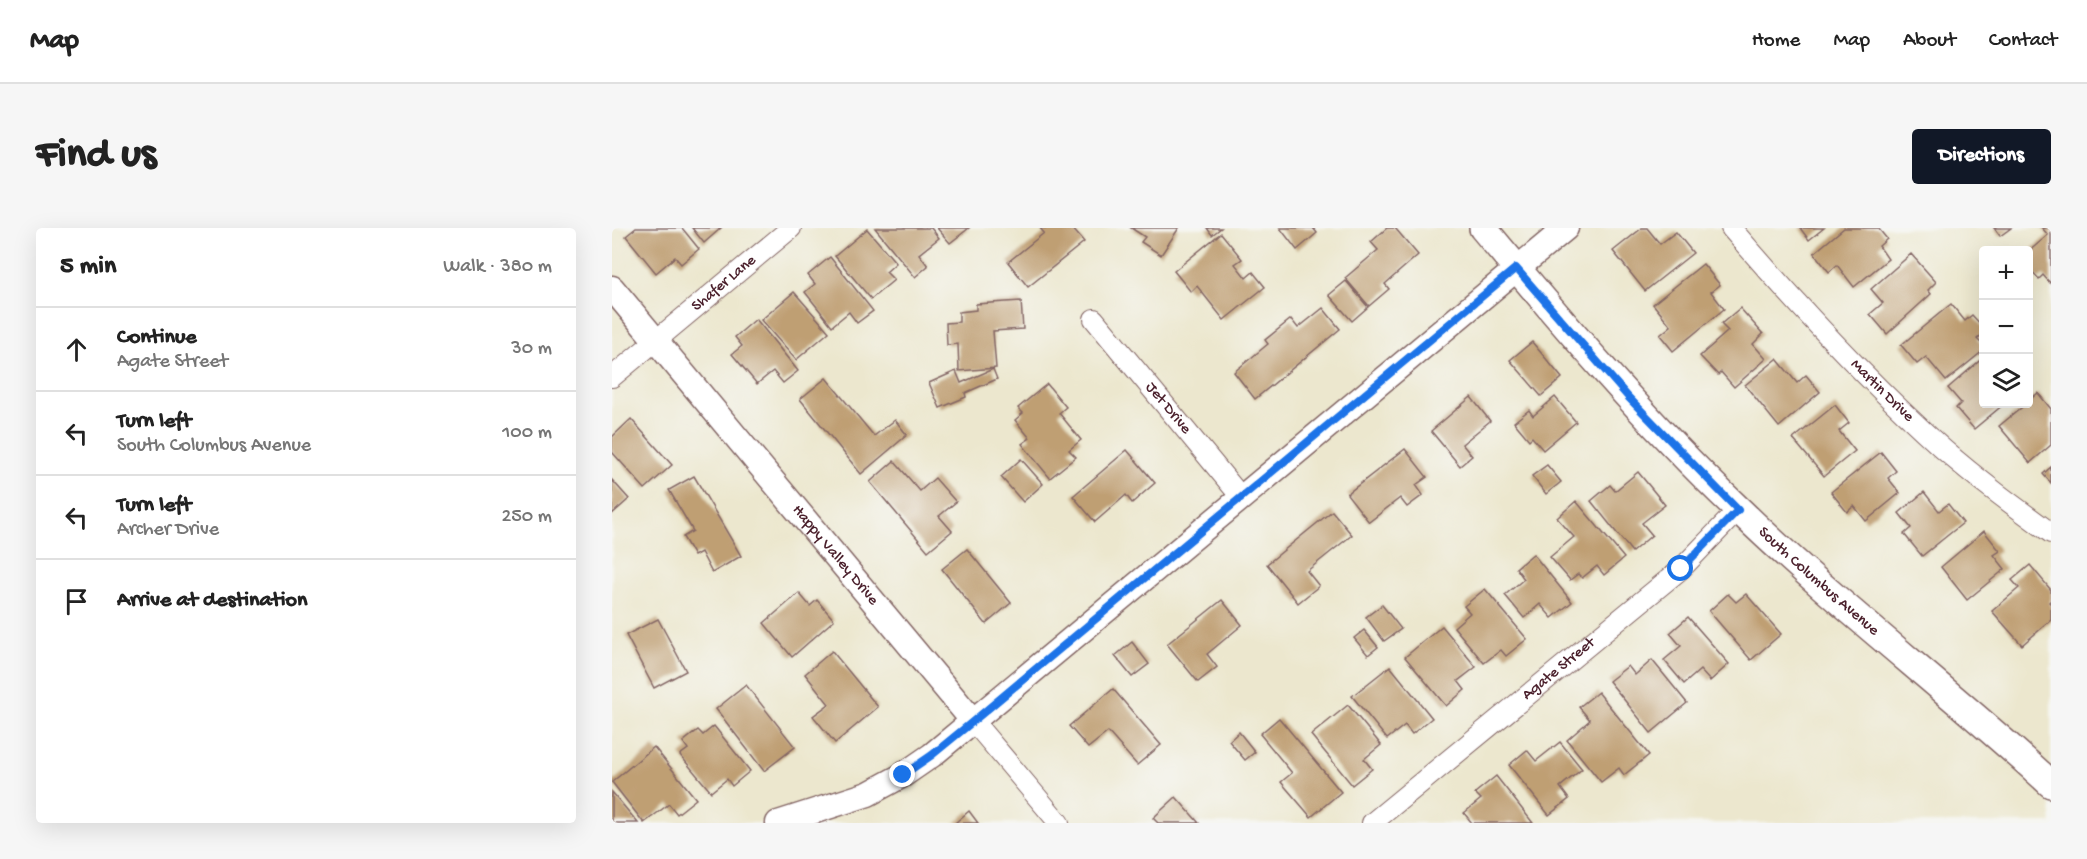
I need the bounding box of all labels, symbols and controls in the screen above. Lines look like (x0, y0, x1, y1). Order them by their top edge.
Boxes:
text: Map (30, 25, 79, 58)
text: Home (1752, 29, 1800, 54)
text: Map (1833, 29, 1870, 54)
text: About (1903, 29, 1956, 54)
text: Contact (1989, 29, 2057, 54)
button: Directions (1912, 129, 2051, 184)
text: Find us (36, 132, 156, 181)
map controls (1979, 246, 2033, 408)
button: + (1979, 246, 2033, 300)
street label: Shafer Lane (688, 251, 761, 316)
text: 5 min (60, 252, 116, 283)
text: Walk · 380 m (443, 256, 552, 279)
button: − (1979, 300, 2033, 354)
text: Continue (117, 325, 197, 351)
icon: ahead (60, 333, 93, 366)
text: 30 m (511, 338, 552, 361)
text: Agate Street (117, 351, 228, 374)
button: layers (1979, 354, 2033, 408)
street label: Martin Drive (1846, 355, 1918, 427)
street label: Jet Drive (1141, 378, 1195, 439)
text: Turn left (117, 409, 191, 435)
icon: left (60, 417, 93, 450)
text: 100 m (502, 422, 552, 445)
text: South Columbus Avenue (117, 435, 311, 458)
text: Turn left (117, 493, 191, 519)
icon: left (60, 501, 93, 534)
street label: Happy Valley Drive (787, 501, 883, 610)
text: 250 m (501, 506, 552, 529)
text: Archer Drive (117, 519, 219, 542)
street label: South Columbus Avenue (1754, 523, 1883, 641)
route start (1667, 555, 1693, 581)
icon: arrive (60, 585, 93, 618)
text: Arrive at destination (117, 588, 307, 614)
street label: Agate Street (1519, 633, 1600, 705)
route end (889, 761, 915, 787)

